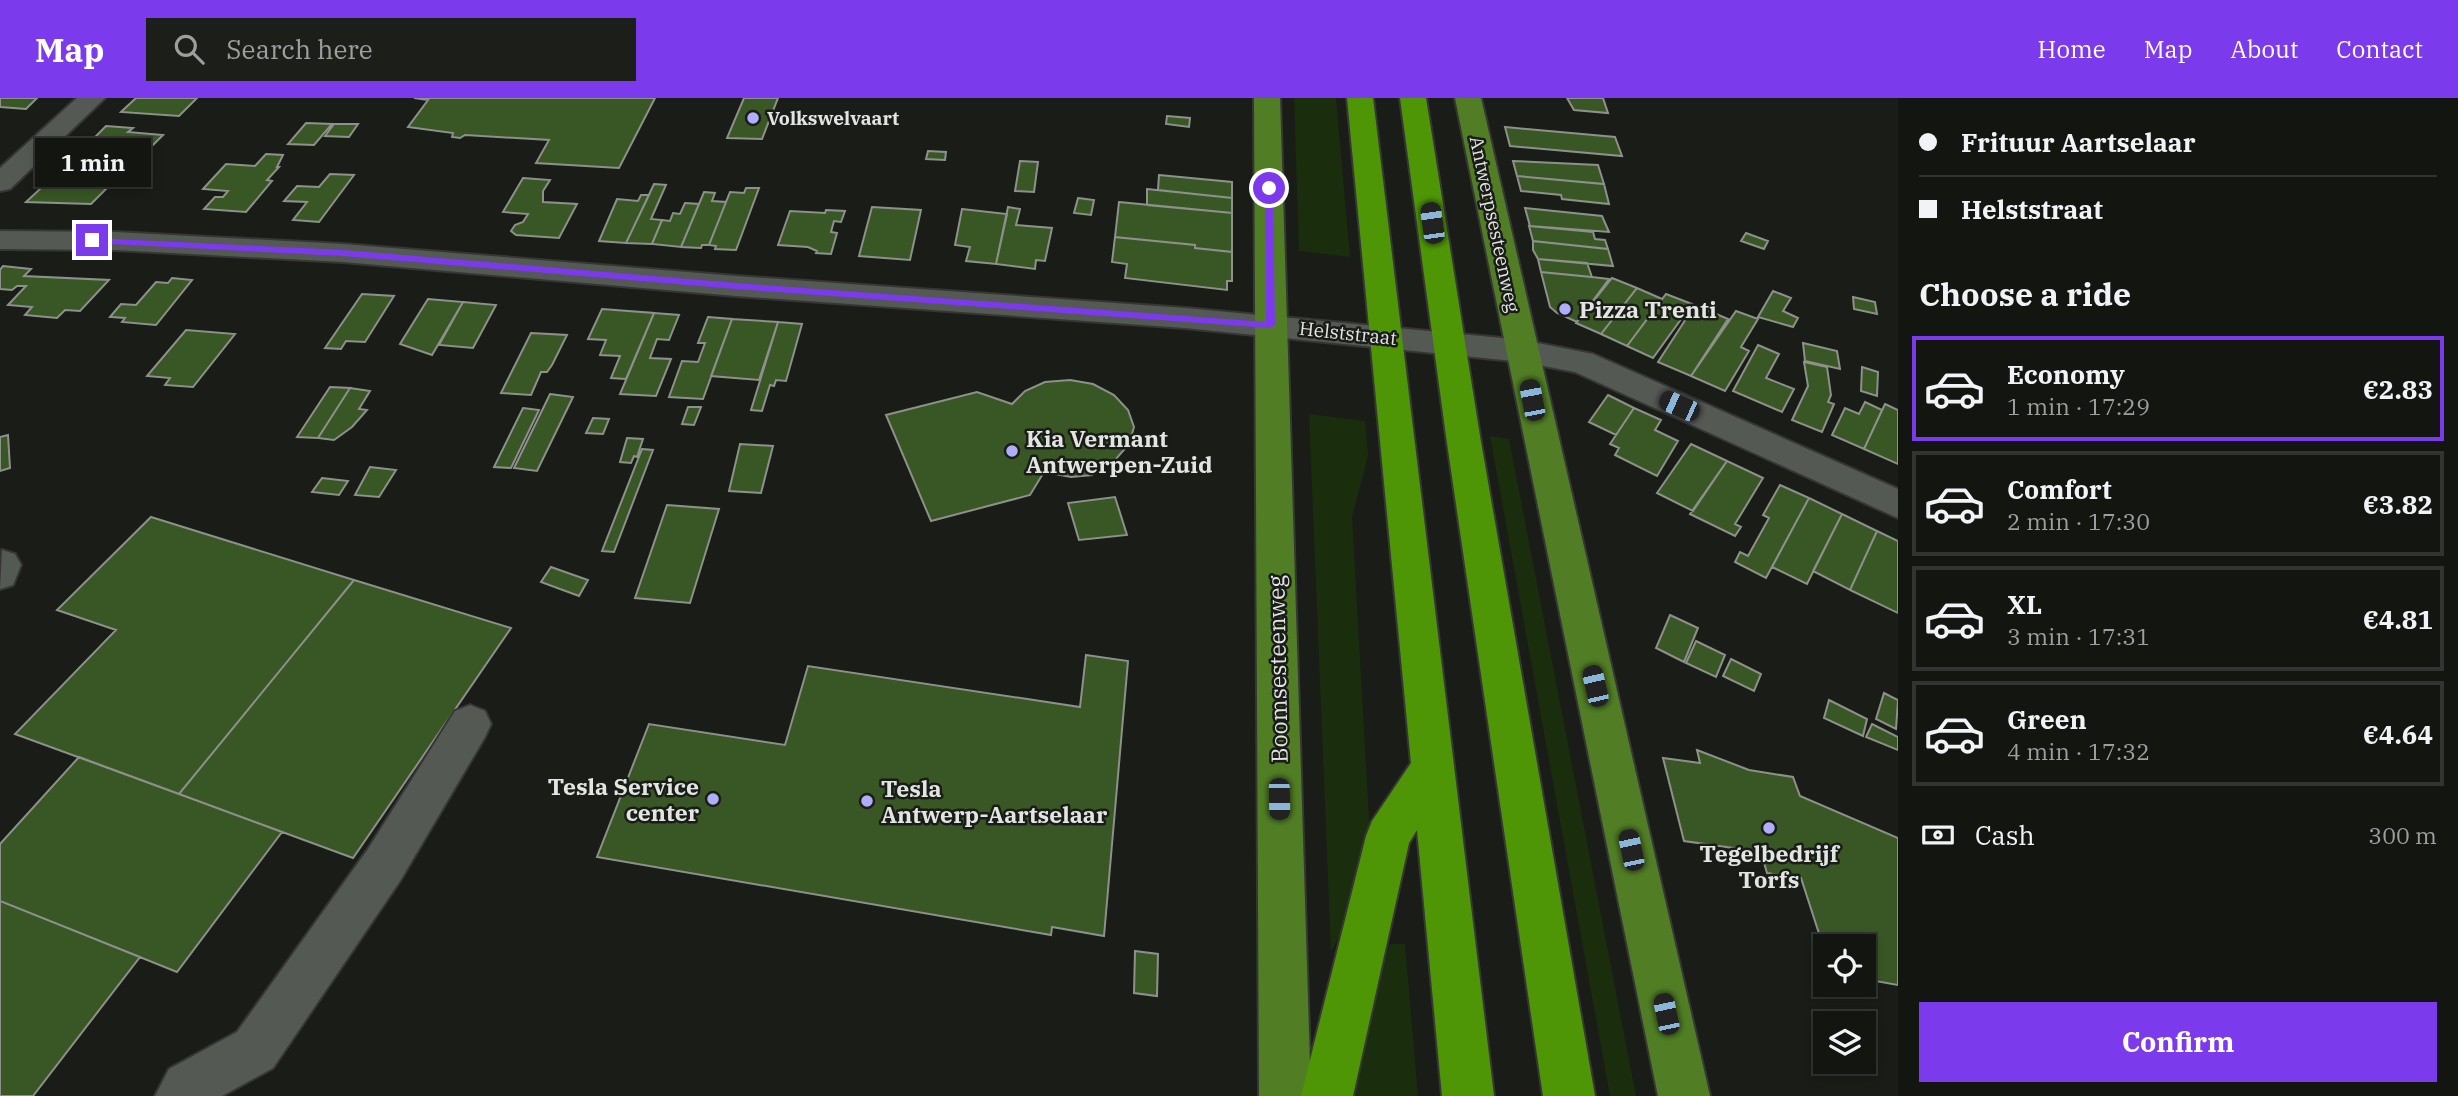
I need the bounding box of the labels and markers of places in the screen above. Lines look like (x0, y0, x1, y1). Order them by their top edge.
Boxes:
place label: Volkswelvaart (767, 106, 899, 130)
marker: Volkswelvaart (745, 110, 761, 126)
place label: Pizza Trenti (1579, 294, 1717, 324)
marker: Pizza Trenti (1557, 301, 1573, 317)
place label: Kia Vermant Antwerpen-Zuid (1026, 423, 1212, 479)
marker: Kia Vermant Antwerpen-Zuid (1004, 443, 1020, 459)
place label: Tesla Service center (548, 771, 700, 827)
place label: Tesla Antwerp-Aartselaar (881, 773, 1108, 829)
marker: Tesla Service center (705, 791, 721, 807)
marker: Tesla Antwerp-Aartselaar (859, 793, 875, 809)
marker: Tegelbedrijf Torfs (1761, 820, 1777, 836)
place label: Tegelbedrijf Torfs (1699, 838, 1841, 894)

